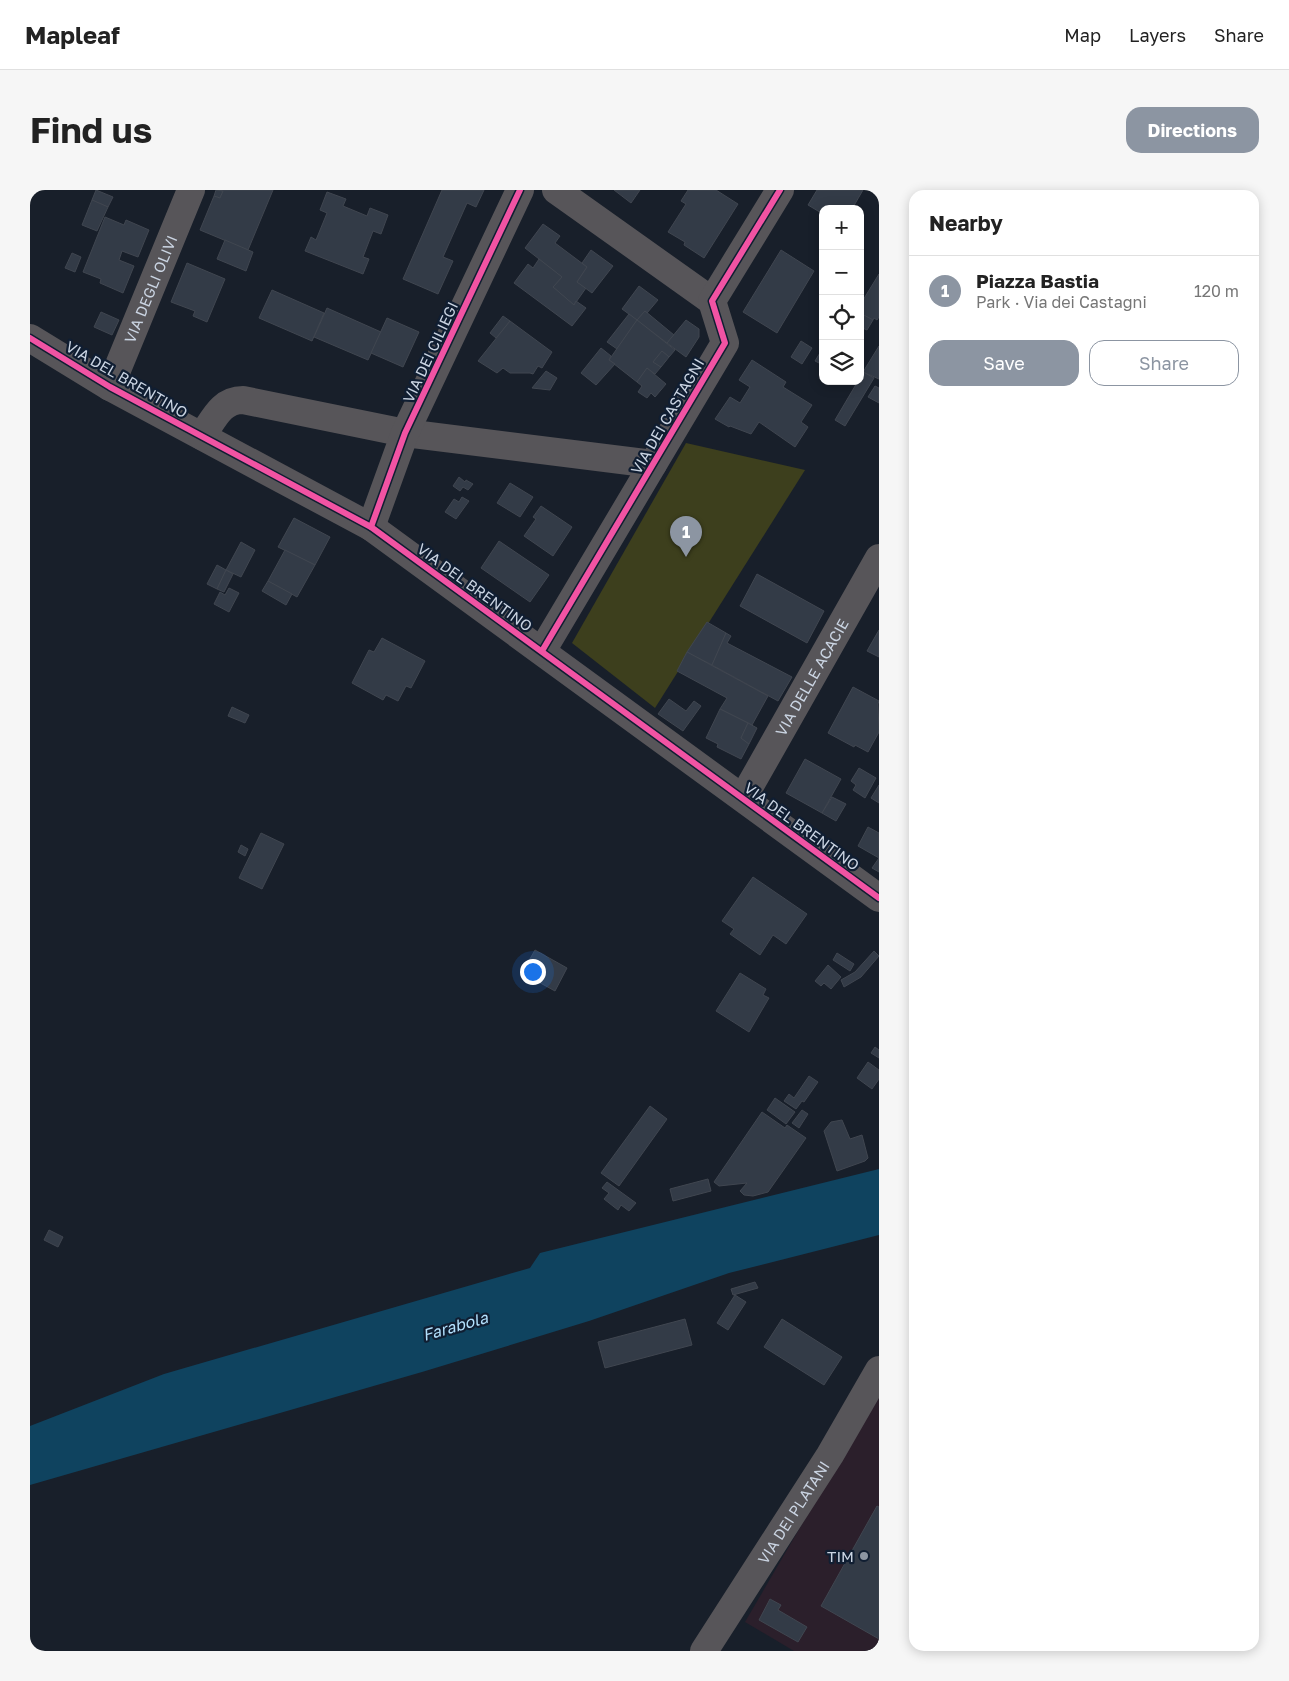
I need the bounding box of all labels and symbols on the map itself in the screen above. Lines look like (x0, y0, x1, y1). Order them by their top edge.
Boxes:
street label: VIA DEGLI OLIVI (120, 232, 180, 346)
street label: VIA DEI CILIEGI (399, 299, 461, 405)
street label: VIA DEL BRENTINO (63, 337, 191, 421)
street label: VIA DEI CASTAGNI (627, 355, 707, 477)
pin: 1 (670, 516, 702, 557)
street label: VIA DEL BRENTINO (414, 539, 536, 635)
street label: VIA DELLE ACACIE (771, 615, 852, 739)
street label: VIA DEL BRENTINO (741, 778, 863, 874)
your location (520, 959, 546, 985)
water label: Farabola (420, 1307, 491, 1345)
street label: VIA DEI PLATANI (754, 1457, 833, 1567)
place label: TIM (827, 1547, 854, 1565)
marker: TIM (858, 1550, 870, 1562)

